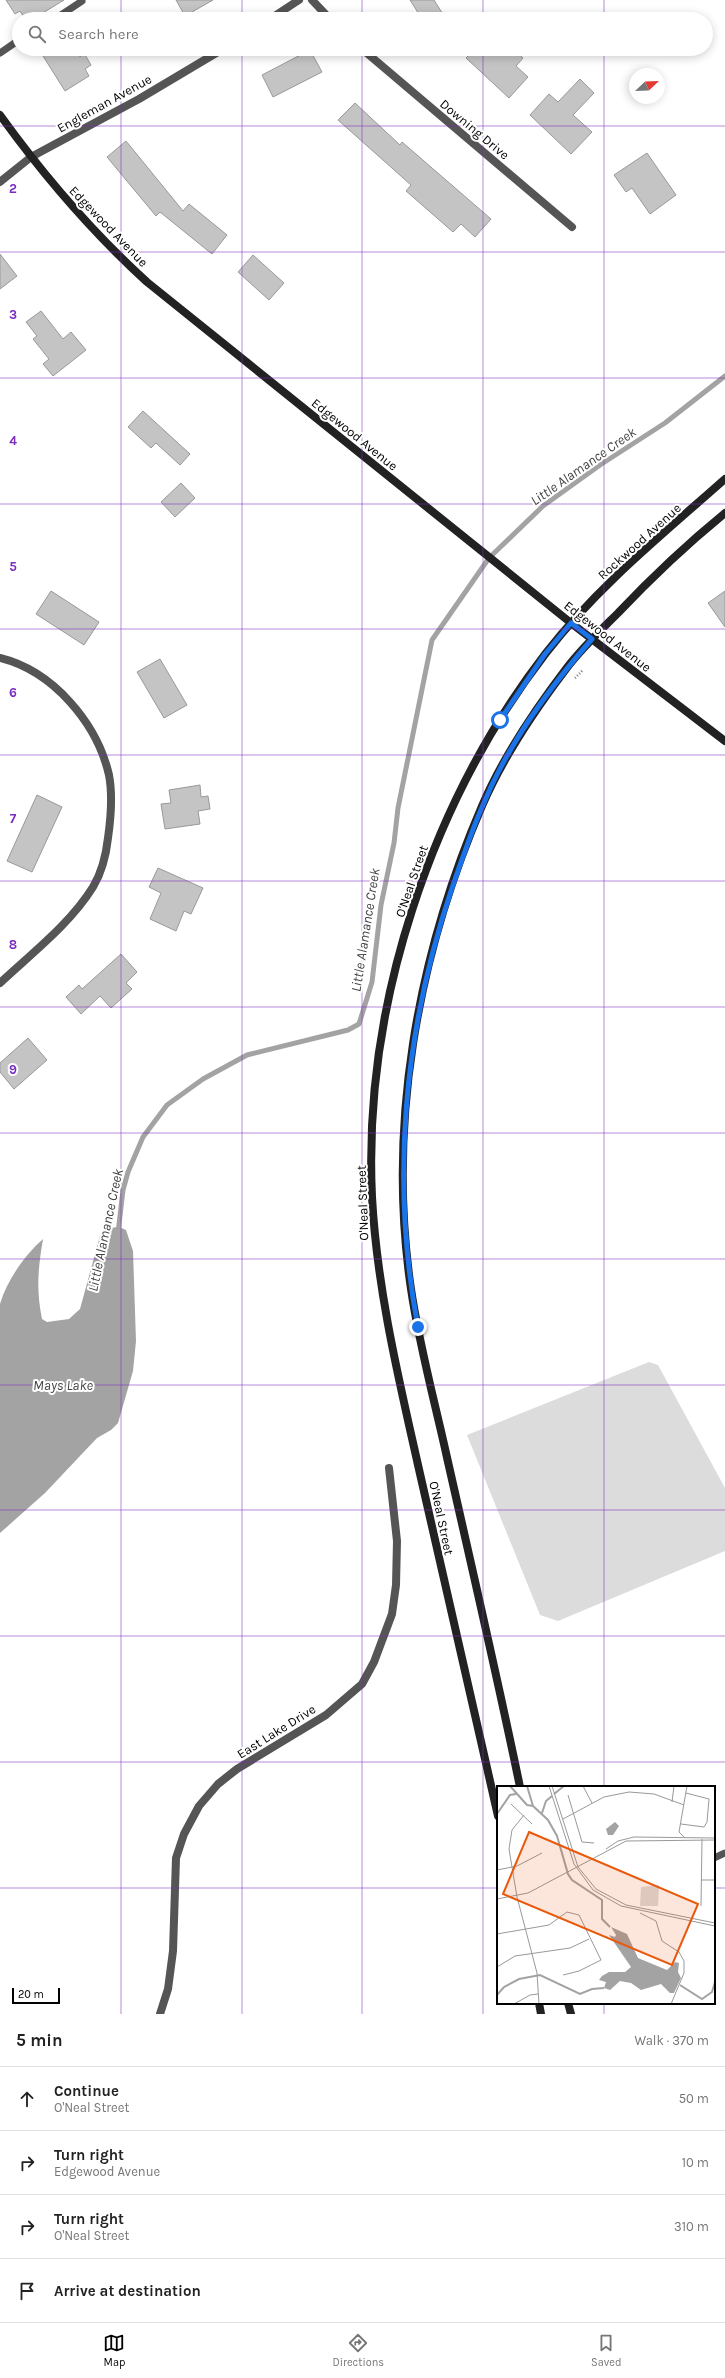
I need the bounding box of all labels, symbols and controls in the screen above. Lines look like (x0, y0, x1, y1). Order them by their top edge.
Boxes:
search box (12, 12, 713, 56)
icon: search (26, 23, 48, 45)
text: Search here (58, 25, 139, 43)
north arrow (629, 68, 665, 104)
street label: Engleman Avenue (54, 71, 154, 136)
street label: Downing Drive (437, 96, 512, 163)
text: 2 (9, 181, 17, 196)
street label: Edgewood Avenue (66, 183, 151, 270)
text: 3 (9, 307, 17, 322)
street label: Edgewood Avenue (309, 395, 401, 474)
water label: Little Alamance Creek (527, 423, 640, 509)
text: 4 (9, 433, 17, 448)
street label: Rockwood Avenue (595, 500, 684, 583)
text: 5 (9, 559, 17, 574)
street label: Edgewood Avenue (561, 598, 654, 675)
text: 6 (9, 685, 17, 700)
route start (491, 711, 509, 729)
text: 7 (10, 811, 17, 826)
street label: O'Neal Street (392, 843, 431, 919)
water label: Little Alamance Creek (347, 866, 384, 993)
text: 8 (9, 937, 17, 952)
text: 9 (9, 1062, 17, 1077)
street label: O'Neal Street (354, 1165, 371, 1241)
water label: Little Alamance Creek (84, 1166, 127, 1293)
route end (409, 1318, 427, 1336)
water label: Mays Lake (33, 1377, 94, 1394)
street label: O'Neal Street (426, 1480, 457, 1557)
street label: East Lake Drive (234, 1701, 319, 1762)
inset map (497, 1786, 715, 2004)
scale bar (12, 1986, 60, 2005)
text: 20 m (18, 1988, 44, 2001)
text: 5 min (16, 2030, 63, 2050)
text: Walk · 370 m (634, 2033, 709, 2048)
text: Continue (54, 2082, 119, 2100)
icon: ahead (16, 2088, 38, 2110)
text: 50 m (679, 2091, 709, 2106)
text: O'Neal Street (54, 2100, 129, 2115)
text: Turn right (54, 2146, 124, 2164)
icon: right (16, 2152, 38, 2174)
text: 10 m (682, 2155, 709, 2170)
text: Edgewood Avenue (54, 2164, 160, 2179)
text: Turn right (54, 2210, 124, 2228)
icon: right (16, 2216, 38, 2238)
text: 310 m (674, 2219, 709, 2234)
text: O'Neal Street (54, 2228, 129, 2243)
icon: arrive (16, 2280, 38, 2302)
text: Arrive at destination (54, 2282, 201, 2300)
tab: Map (103, 2332, 125, 2369)
tab: Directions (332, 2332, 384, 2369)
tab: Saved (591, 2332, 622, 2369)

